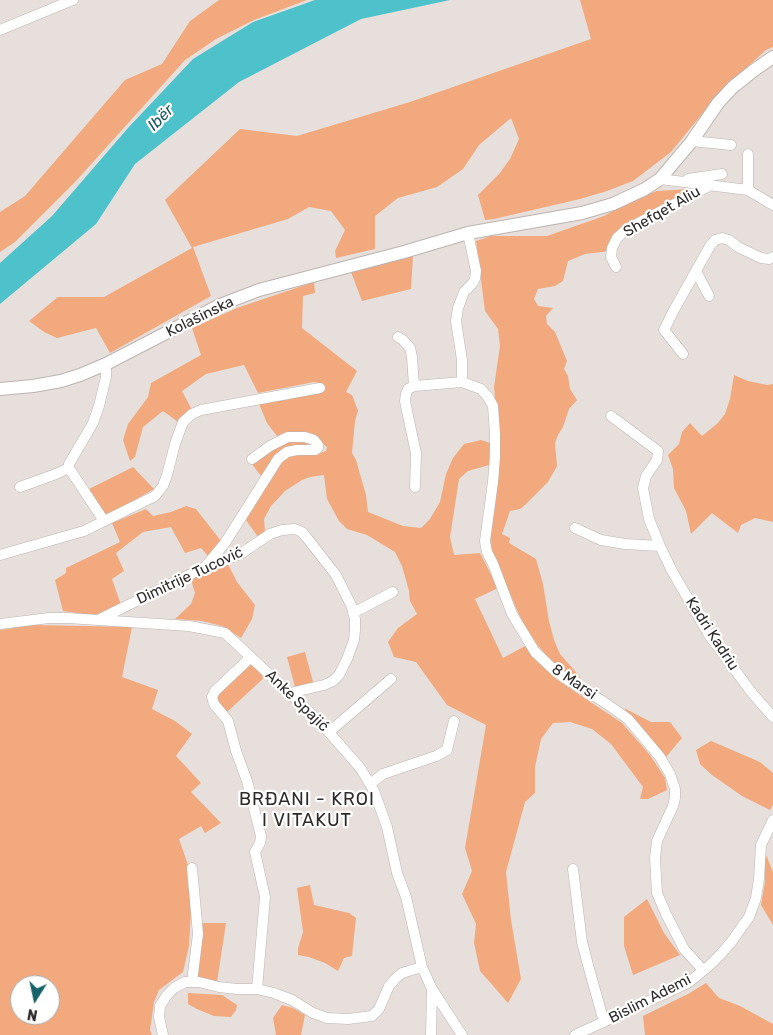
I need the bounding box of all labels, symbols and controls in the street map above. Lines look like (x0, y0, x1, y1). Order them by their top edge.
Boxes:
water label: Ibër (144, 101, 178, 135)
street label: Shefqet Aliu (620, 183, 704, 241)
street label: Kolašinska (163, 293, 237, 341)
street label: Dimitrije Tucović (134, 543, 246, 609)
street label: Kadri Kadriu (682, 594, 742, 674)
street label: 8 Marsi (548, 660, 600, 704)
street label: Anke Spajić (262, 666, 332, 736)
district label: BRĐANI - KROI I VITAKUT (237, 789, 377, 832)
street label: Bislim Ademi (606, 971, 694, 1027)
north arrow (10, 975, 60, 1025)
text: N (26, 1005, 39, 1024)

